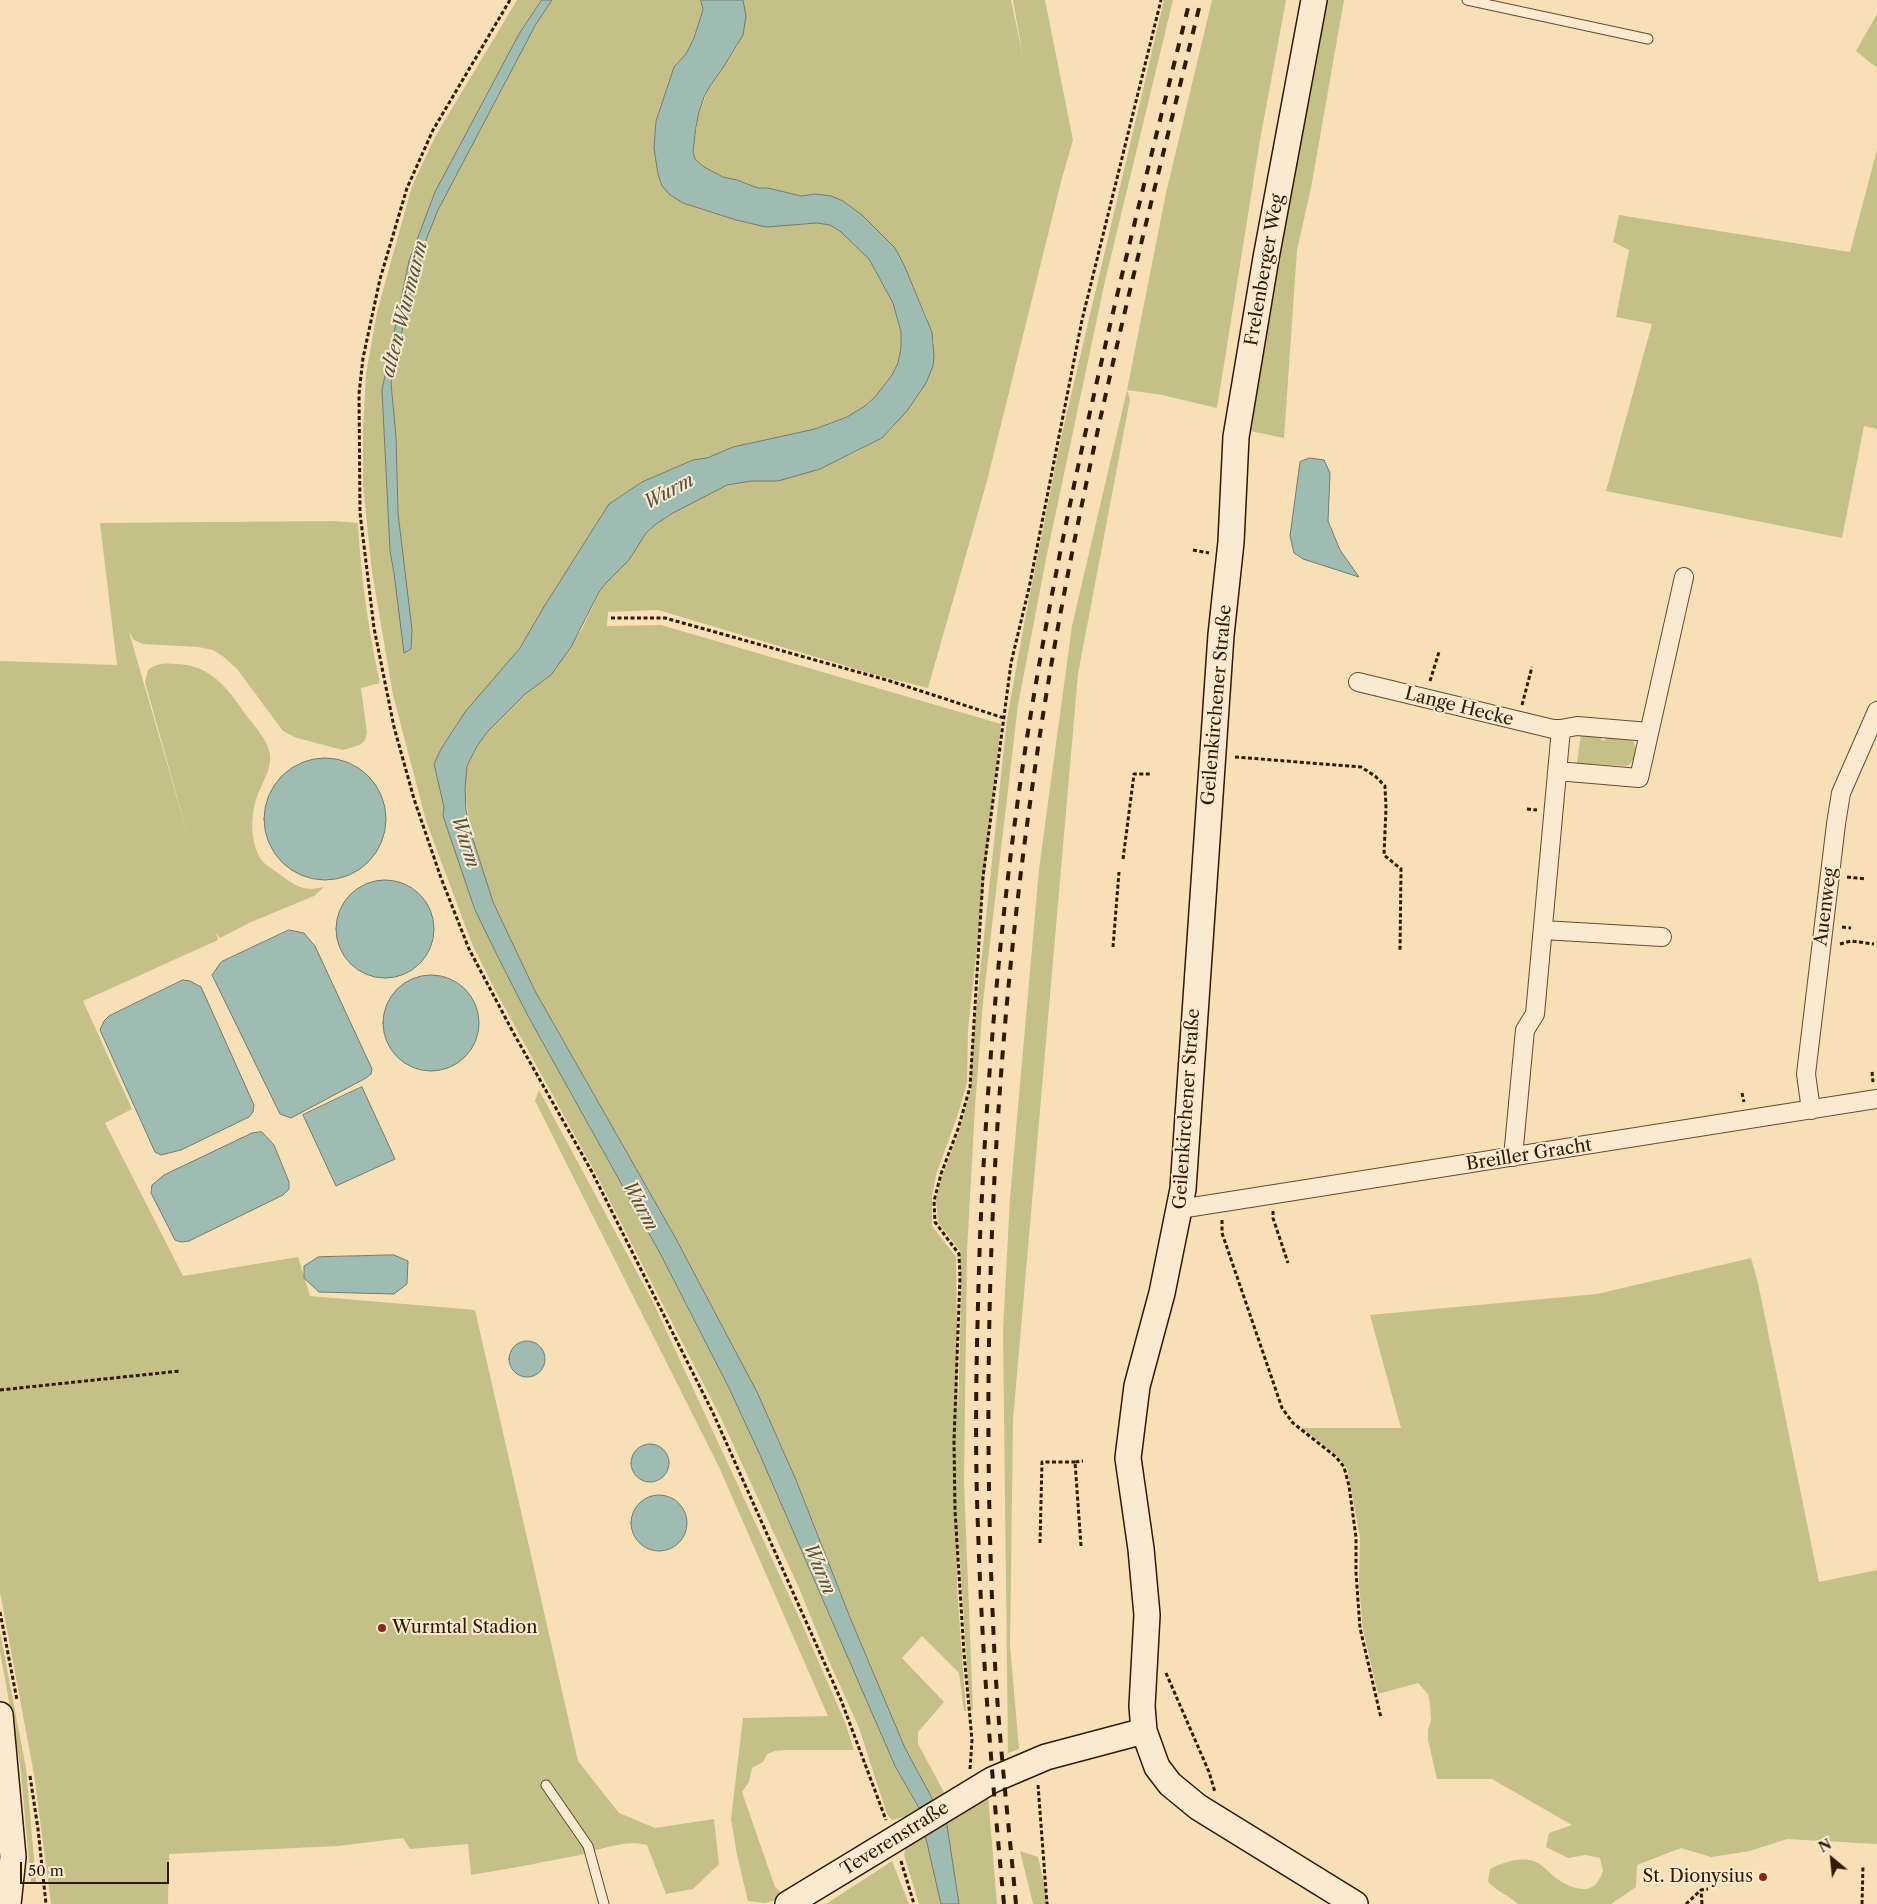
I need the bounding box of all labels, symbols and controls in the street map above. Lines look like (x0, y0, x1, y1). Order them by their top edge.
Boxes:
street label: Frelenberger Weg (1241, 192, 1289, 348)
water label: alten Wurmarm (377, 238, 433, 380)
water label: Wurm (640, 469, 698, 515)
street label: Geilenkirchener Straße (1197, 604, 1237, 806)
street label: Lange Hecke (1402, 683, 1516, 731)
water label: Wurm (446, 813, 484, 871)
street label: Auenweg (1810, 866, 1842, 948)
street label: Geilenkirchener Straße (1169, 1008, 1205, 1210)
street label: Breiller Gracht (1465, 1134, 1593, 1176)
water label: Wurm (617, 1177, 663, 1235)
water label: Wurm (798, 1540, 840, 1598)
place label: Wurmtal Stadion (392, 1617, 538, 1639)
marker: Wurmtal Stadion (376, 1622, 388, 1634)
street label: Teverenstraße (837, 1797, 953, 1881)
north arrow (1807, 1834, 1857, 1884)
text: N (1815, 1835, 1835, 1857)
scale bar (22, 1852, 171, 1884)
text: 50 m (28, 1861, 64, 1880)
place label: St. Dionysius (1643, 1866, 1753, 1888)
marker: St. Dionysius (1757, 1871, 1769, 1883)

